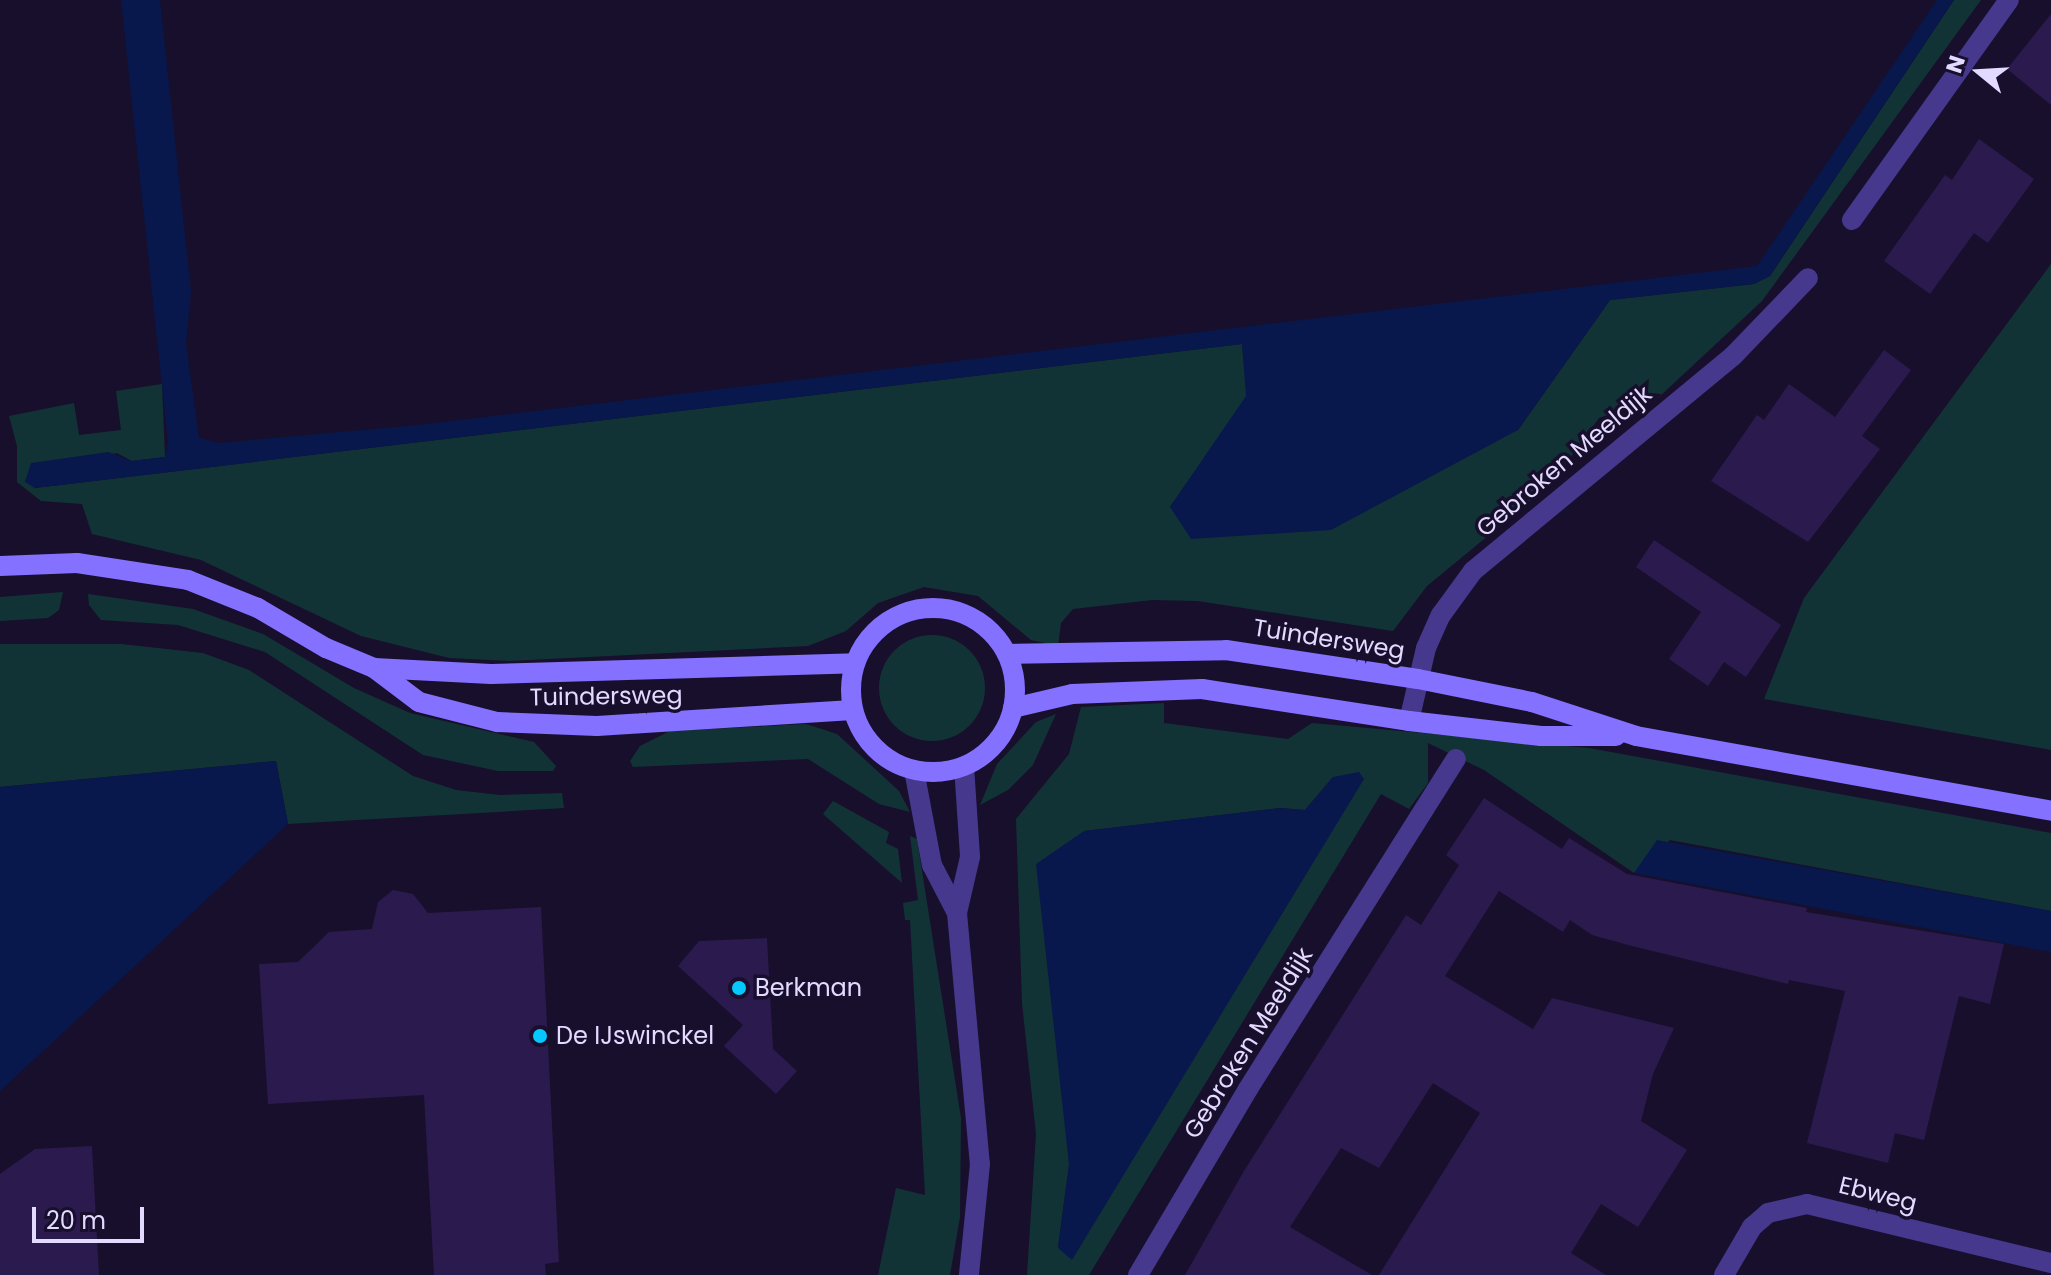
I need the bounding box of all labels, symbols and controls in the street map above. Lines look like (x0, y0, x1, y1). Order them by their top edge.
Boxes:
north arrow (1939, 32, 2019, 112)
text: N (1938, 52, 1973, 77)
street label: Gebroken Meeldijk (1471, 379, 1657, 543)
street label: Tuindersweg (1251, 613, 1407, 665)
street label: Tuindersweg (529, 680, 683, 712)
street label: Gebroken Meeldijk (1178, 942, 1318, 1144)
place label: Berkman (755, 974, 862, 1002)
marker: Berkman (730, 979, 748, 997)
place label: De IJswinckel (556, 1022, 714, 1050)
marker: De IJswinckel (531, 1027, 549, 1045)
street label: Ebweg (1836, 1170, 1920, 1218)
scale bar (36, 1191, 148, 1241)
text: 20 m (46, 1204, 106, 1237)

